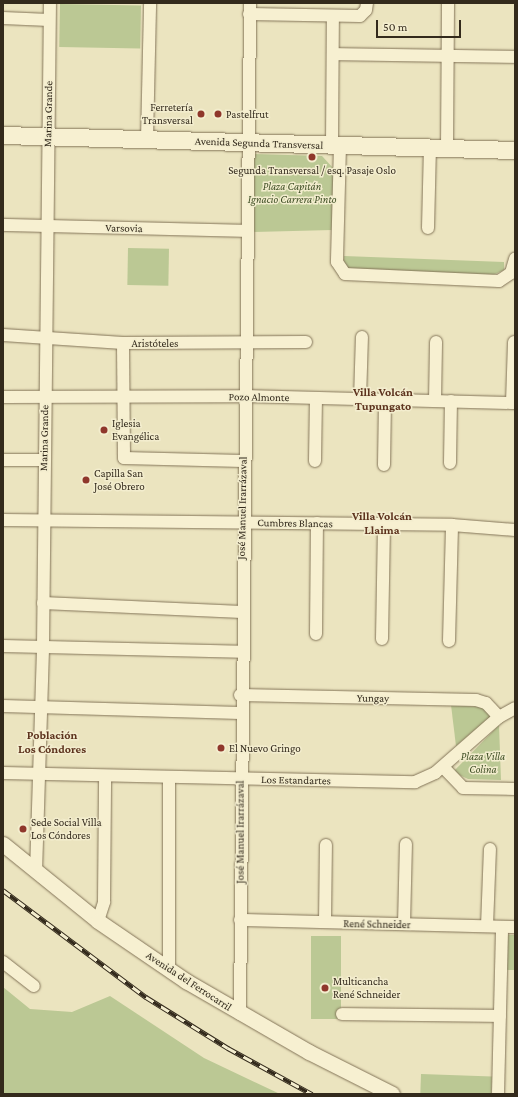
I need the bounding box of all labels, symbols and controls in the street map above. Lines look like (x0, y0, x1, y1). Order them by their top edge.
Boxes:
scale bar (378, 12, 463, 38)
text: 50 m (383, 20, 407, 34)
street label: Marina Grande (41, 81, 55, 147)
place label: Ferretería Transversal (142, 101, 193, 127)
place label: Pastelfrut (226, 107, 269, 121)
marker: Ferretería Transversal (196, 109, 206, 119)
marker: Pastelfrut (213, 109, 223, 119)
street label: Avenida Segunda Transversal (195, 134, 323, 152)
marker: Segunda Transversal / esq. Pasaje Oslo (307, 152, 317, 162)
place label: Segunda Transversal / esq. Pasaje Oslo (228, 163, 396, 177)
park label: Plaza Capitán Ignacio Carrera Pinto (248, 180, 336, 206)
street label: Varsovia (105, 221, 143, 235)
street label: Aristóteles (132, 336, 178, 350)
district label: Villa Volcán Tupungato (353, 386, 413, 414)
street label: Pozo Almonte (229, 390, 289, 404)
street label: Marina Grande (37, 405, 51, 471)
place label: Iglesia Evangélica (112, 417, 159, 443)
marker: Iglesia Evangélica (99, 425, 109, 435)
street label: José Manuel Irarrázaval (235, 456, 249, 560)
place label: Capilla San José Obrero (94, 467, 145, 493)
marker: Capilla San José Obrero (81, 475, 91, 485)
district label: Villa Volcán Llaima (352, 510, 412, 538)
street label: Cumbres Blancas (257, 516, 333, 530)
street label: Yungay (357, 691, 389, 705)
district label: Población Los Cóndores (18, 729, 86, 757)
place label: El Nuevo Gringo (229, 741, 301, 755)
marker: El Nuevo Gringo (216, 743, 226, 753)
park label: Plaza Villa Colina (461, 750, 505, 776)
street label: Los Estandartes (261, 773, 331, 787)
street label: José Manuel Irarrázaval (233, 780, 247, 884)
place label: Sede Social Villa Los Cóndores (31, 816, 102, 842)
marker: Sede Social Villa Los Cóndores (18, 824, 28, 834)
street label: René Schneider (343, 917, 411, 931)
street label: Avenida del Ferrocarril (144, 948, 234, 1014)
place label: Multicancha René Schneider (333, 975, 400, 1001)
marker: Multicancha René Schneider (320, 983, 330, 993)

